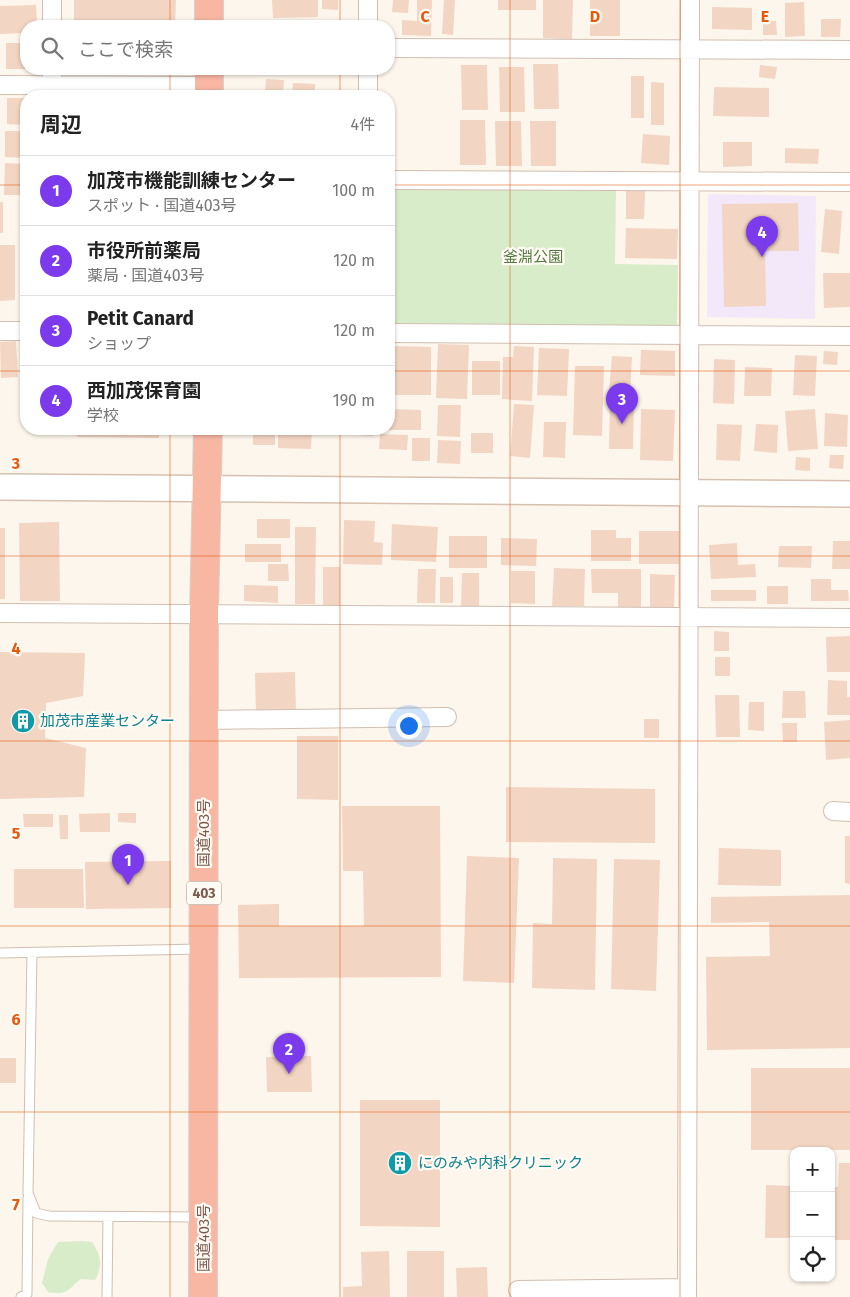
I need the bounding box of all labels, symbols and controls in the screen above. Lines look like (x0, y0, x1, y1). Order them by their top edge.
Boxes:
text: C (420, 7, 430, 26)
text: D (590, 7, 600, 26)
text: E (761, 7, 769, 26)
search box (20, 20, 395, 75)
icon: search (38, 34, 66, 62)
text: ここで検索 (78, 38, 173, 61)
text: 周辺 (40, 112, 82, 138)
text: 4件 (350, 115, 375, 134)
text: 加茂市機能訓練センター (87, 169, 296, 192)
text: 1 (52, 181, 60, 200)
text: 100 m (332, 181, 375, 200)
text: スポット · 国道403号 (87, 196, 237, 215)
pin: 4 (746, 216, 778, 257)
text: 市役所前薬局 (87, 239, 201, 262)
park label: 釜淵公園 (503, 248, 563, 266)
text: 2 (52, 251, 60, 270)
text: 120 m (333, 251, 375, 270)
text: 薬局 · 国道403号 (87, 266, 205, 285)
text: Petit Canard (87, 307, 194, 330)
text: 3 (52, 321, 60, 340)
text: 120 m (333, 321, 375, 340)
text: ショップ (87, 334, 151, 353)
text: 西加茂保育園 (87, 379, 201, 402)
pin: 3 (606, 383, 638, 424)
text: 4 (51, 391, 61, 410)
text: 190 m (333, 391, 375, 410)
text: 学校 (87, 406, 119, 425)
text: 3 (11, 454, 20, 473)
text: 4 (11, 639, 21, 658)
building icon: 加茂市産業センター (10, 708, 36, 734)
place label: 加茂市産業センター (40, 712, 175, 730)
your location (396, 713, 422, 739)
street label: 国道403号 (195, 799, 213, 867)
text: 5 (12, 824, 21, 843)
pin: 1 (112, 844, 144, 885)
road number: 403 (186, 881, 222, 904)
text: 6 (11, 1010, 21, 1029)
pin: 2 (273, 1033, 305, 1074)
map controls (790, 1147, 835, 1282)
button: + (790, 1147, 835, 1192)
building icon: にのみや内科クリニック (387, 1150, 413, 1176)
place label: にのみや内科クリニック (418, 1154, 583, 1172)
button: − (790, 1192, 835, 1237)
text: 7 (12, 1195, 20, 1214)
street label: 国道403号 (195, 1204, 213, 1272)
button: locate (790, 1237, 835, 1282)

